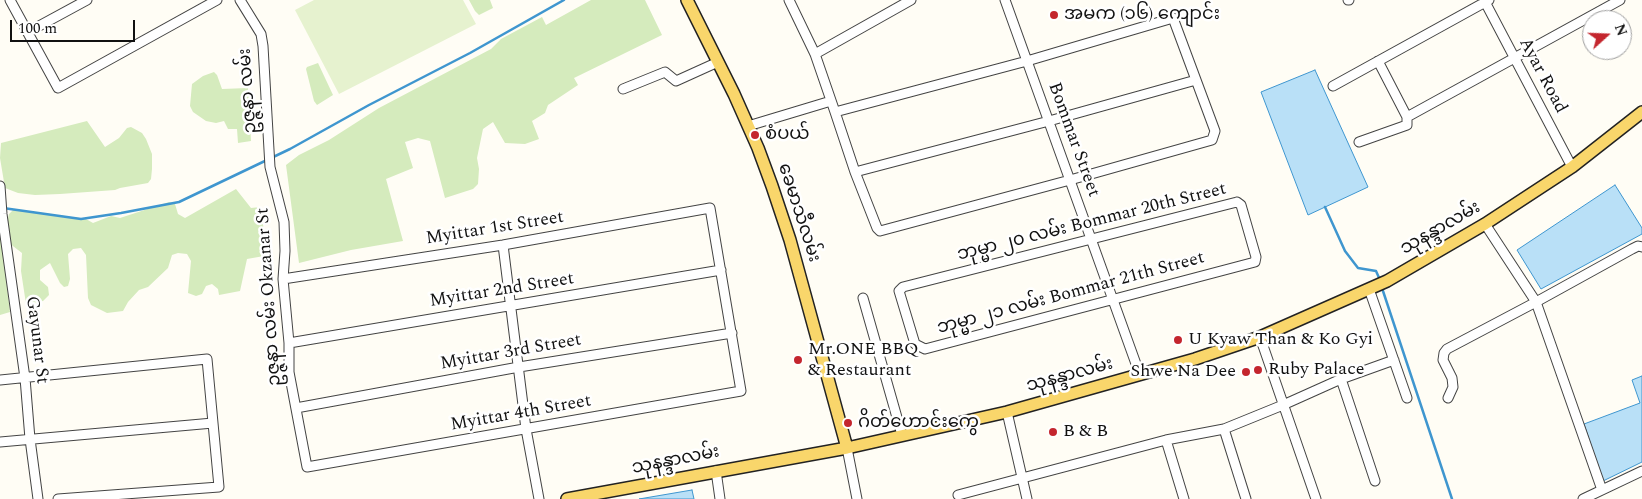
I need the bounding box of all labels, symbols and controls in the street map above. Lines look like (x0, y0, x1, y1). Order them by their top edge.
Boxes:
place label: အမက (၁၆) ကျောင်း (1064, 4, 1220, 26)
marker: အမက (၁၆) ကျောင်း (1048, 9, 1060, 21)
scale bar (12, 10, 138, 42)
north arrow (1582, 10, 1632, 60)
text: 100 m (18, 17, 57, 40)
text: N (1609, 21, 1632, 39)
street label: Ayar Road (1513, 35, 1571, 117)
street label: ဥဇ္ဇနာ လမ်း (235, 47, 263, 135)
street label: Bommar Street (1042, 80, 1104, 200)
place label: စံပယ် (765, 124, 810, 146)
marker: စံပယ် (749, 129, 761, 141)
street label: ခေမာသီလမ်း (772, 161, 824, 265)
street label: ဘုမ္မာ ၂၀ လမ်း Bommar 20th Street (955, 179, 1229, 267)
street label: သုနန္ဒာလမ်း (1397, 197, 1485, 261)
street label: ဥဇ္ဇနာ လမ်း Okzanar St (253, 207, 287, 387)
street label: Myittar 1st Street (424, 207, 566, 251)
street label: ဘုမ္မာ ၂၁ လမ်း Bommar 21th Street (935, 248, 1207, 340)
street label: Myittar 2nd Street (428, 269, 576, 313)
street label: Gayunar St (20, 295, 52, 385)
place label: U Kyaw Than & Ko Gyi (1188, 329, 1373, 351)
street label: Myittar 3rd Street (439, 330, 583, 376)
marker: U Kyaw Than & Ko Gyi (1172, 334, 1184, 346)
place label: Mr.ONE BBQ & Restaurant (808, 339, 919, 382)
marker: Mr.ONE BBQ & Restaurant (792, 354, 804, 366)
street label: သုနန္ဒာလမ်း (1024, 354, 1116, 398)
place label: Ruby Palace (1268, 359, 1364, 381)
place label: Shwe Na Dee (1131, 361, 1236, 383)
marker: Ruby Palace (1252, 364, 1264, 376)
marker: Shwe Na Dee (1240, 366, 1252, 378)
street label: Myittar 4th Street (449, 391, 593, 437)
place label: ဂိတ်ဟောင်းကွေ (858, 412, 979, 434)
marker: ဂိတ်ဟောင်းကွေ (842, 417, 854, 429)
place label: B & B (1063, 421, 1108, 443)
marker: B & B (1047, 426, 1059, 438)
street label: သုနန္ဒာလမ်း (630, 442, 722, 480)

